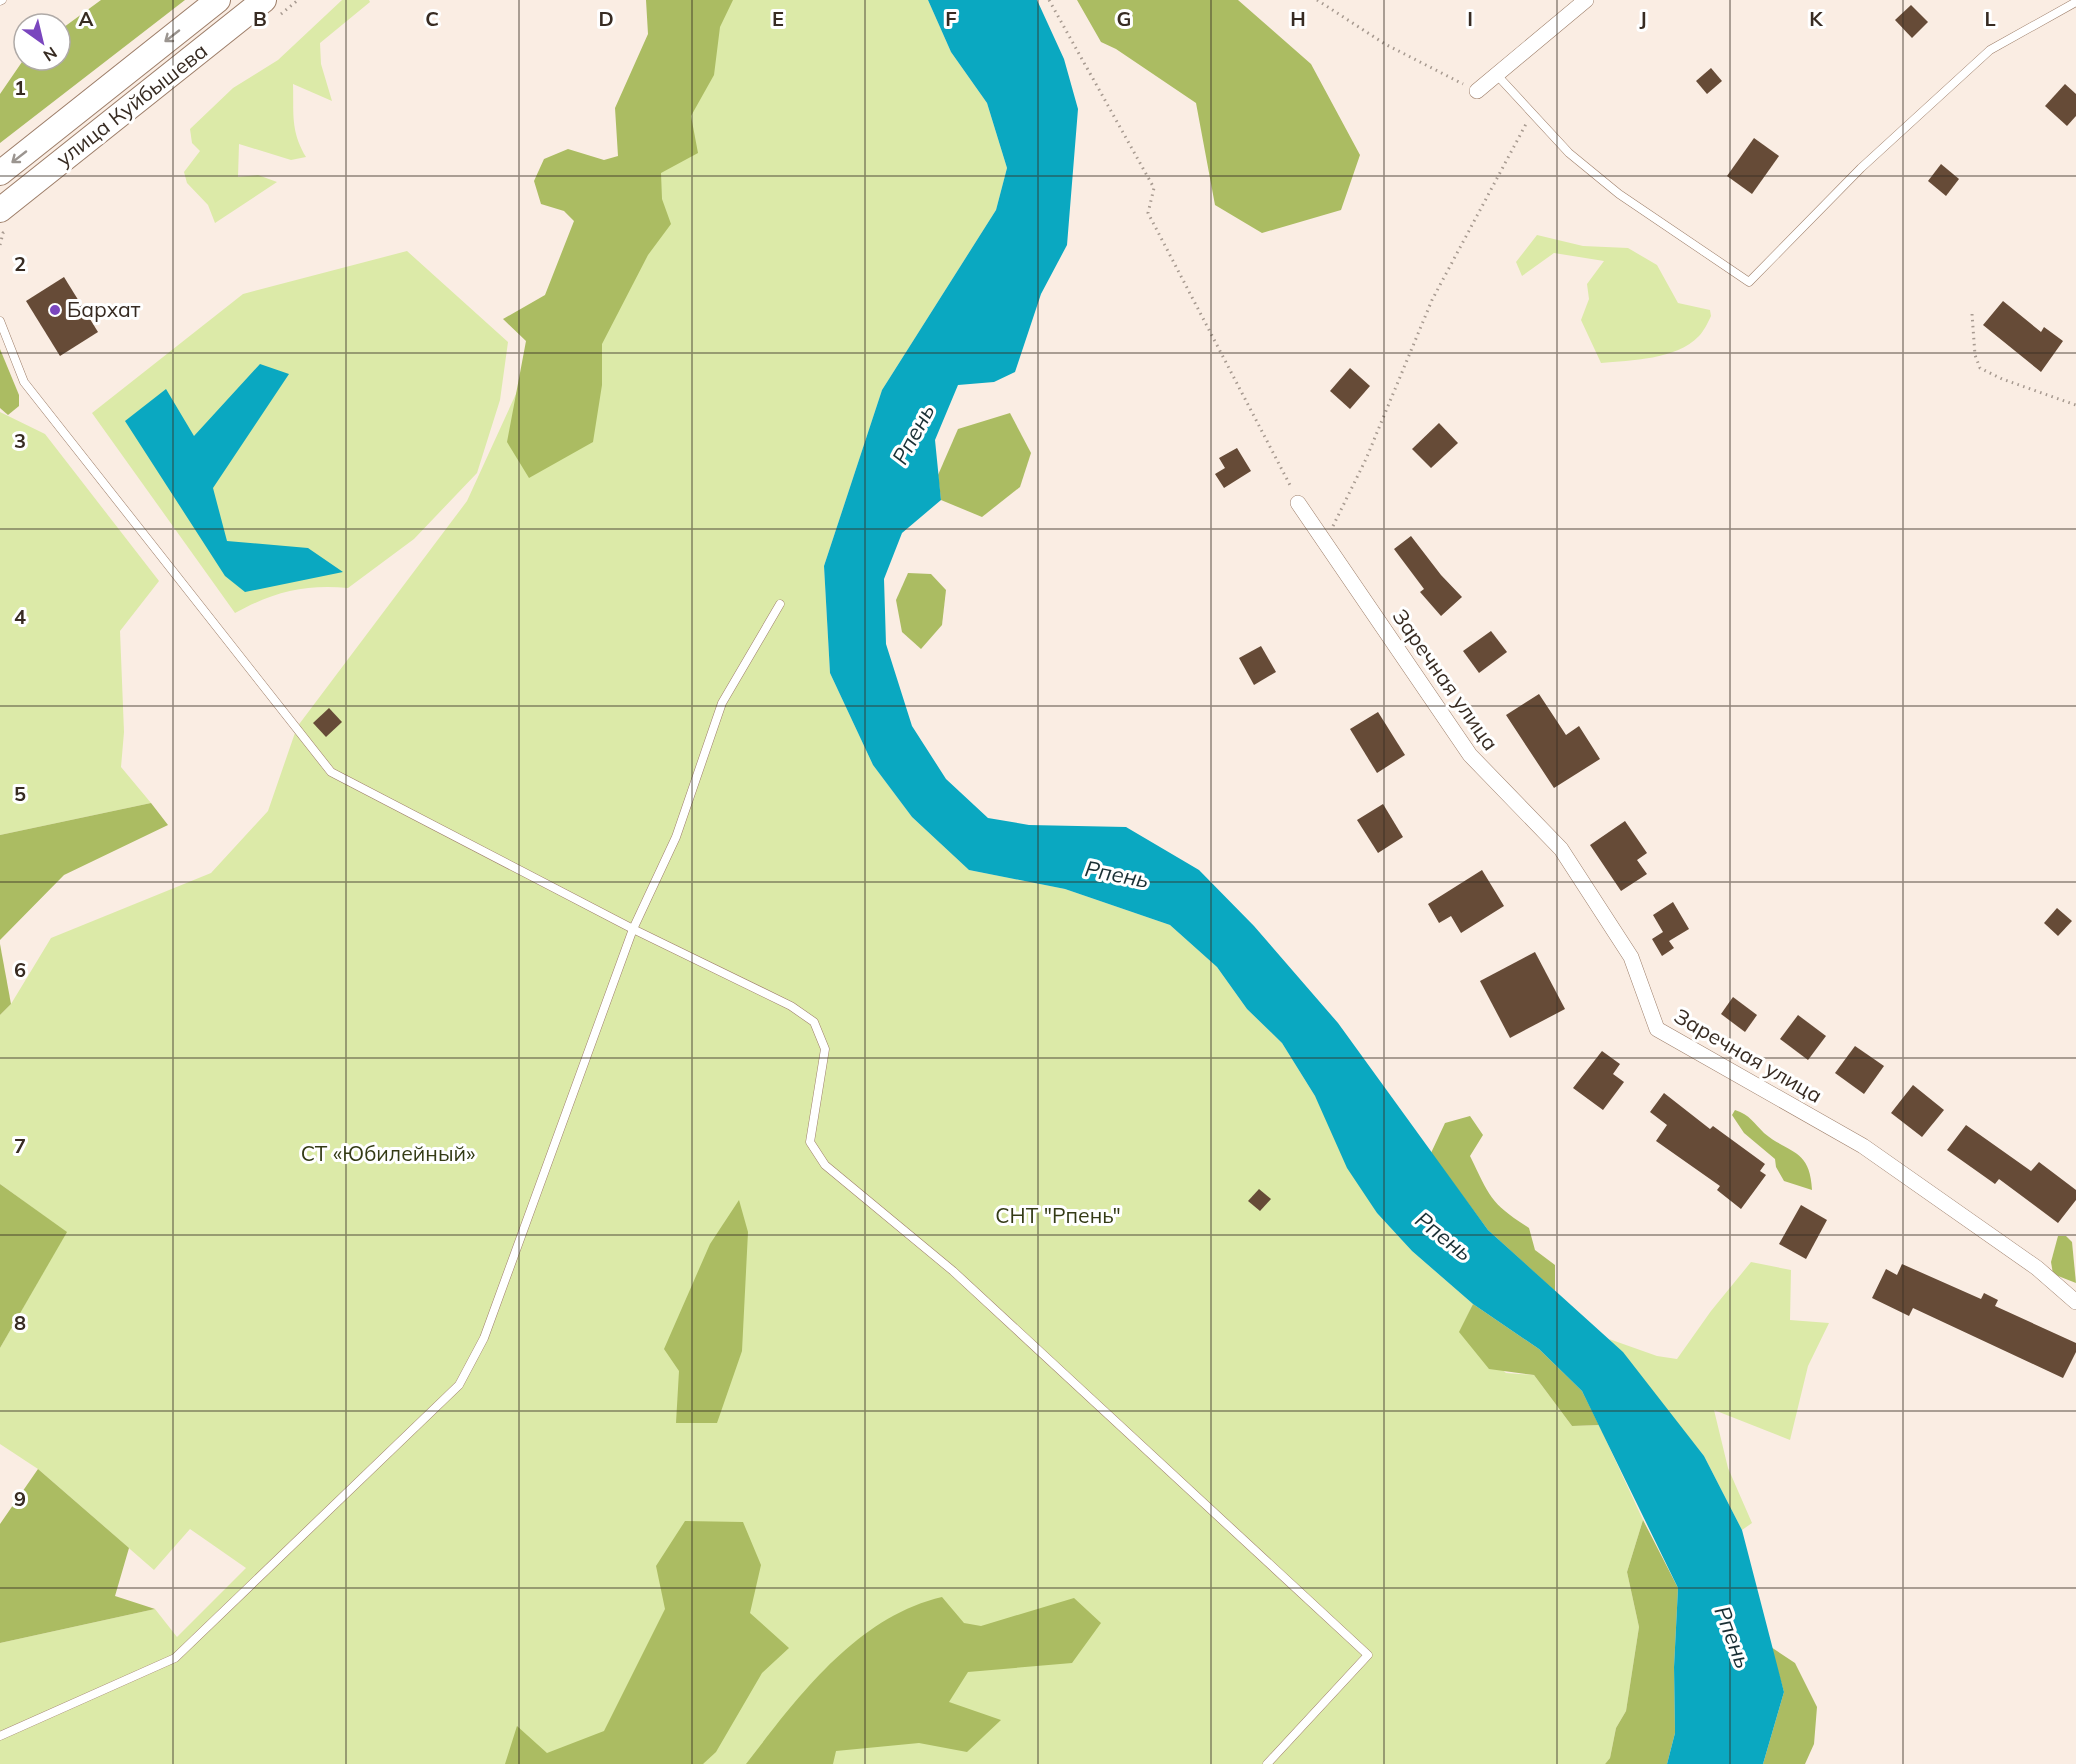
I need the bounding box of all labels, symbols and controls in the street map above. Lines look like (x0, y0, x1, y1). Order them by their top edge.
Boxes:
text: A (79, 6, 94, 31)
text: B (253, 6, 267, 31)
text: C (425, 6, 439, 31)
text: D (598, 6, 614, 31)
text: E (772, 6, 784, 31)
text: F (945, 6, 957, 31)
text: G (1117, 6, 1131, 31)
text: H (1290, 6, 1306, 31)
text: I (1467, 6, 1473, 31)
text: J (1639, 6, 1647, 31)
text: K (1809, 6, 1823, 31)
text: L (1984, 6, 1996, 31)
north arrow (12, 12, 72, 72)
one-way arrow (165, 30, 181, 43)
street label: улица Куйбышева (50, 37, 212, 171)
text: N (40, 43, 61, 66)
text: 1 (14, 75, 26, 100)
one-way arrow (12, 151, 28, 164)
text: 2 (14, 251, 26, 276)
place label: Бархат (67, 296, 141, 322)
marker: Бархат (48, 303, 62, 317)
water label: Рпень (885, 399, 941, 469)
text: 3 (14, 428, 26, 453)
text: 4 (14, 604, 26, 629)
street label: Заречная улица (1387, 604, 1504, 755)
text: 5 (14, 781, 26, 806)
water label: Рпень (1083, 854, 1151, 894)
text: 6 (14, 957, 26, 982)
street label: Заречная улица (1670, 1002, 1827, 1108)
text: 7 (14, 1133, 26, 1158)
park label: СТ «Юбилейный» (301, 1140, 475, 1166)
park label: СНТ "Рпень" (995, 1202, 1121, 1228)
water label: Рпень (1410, 1205, 1478, 1267)
text: 8 (14, 1310, 26, 1335)
text: 9 (14, 1486, 26, 1511)
water label: Рпень (1708, 1602, 1758, 1672)

